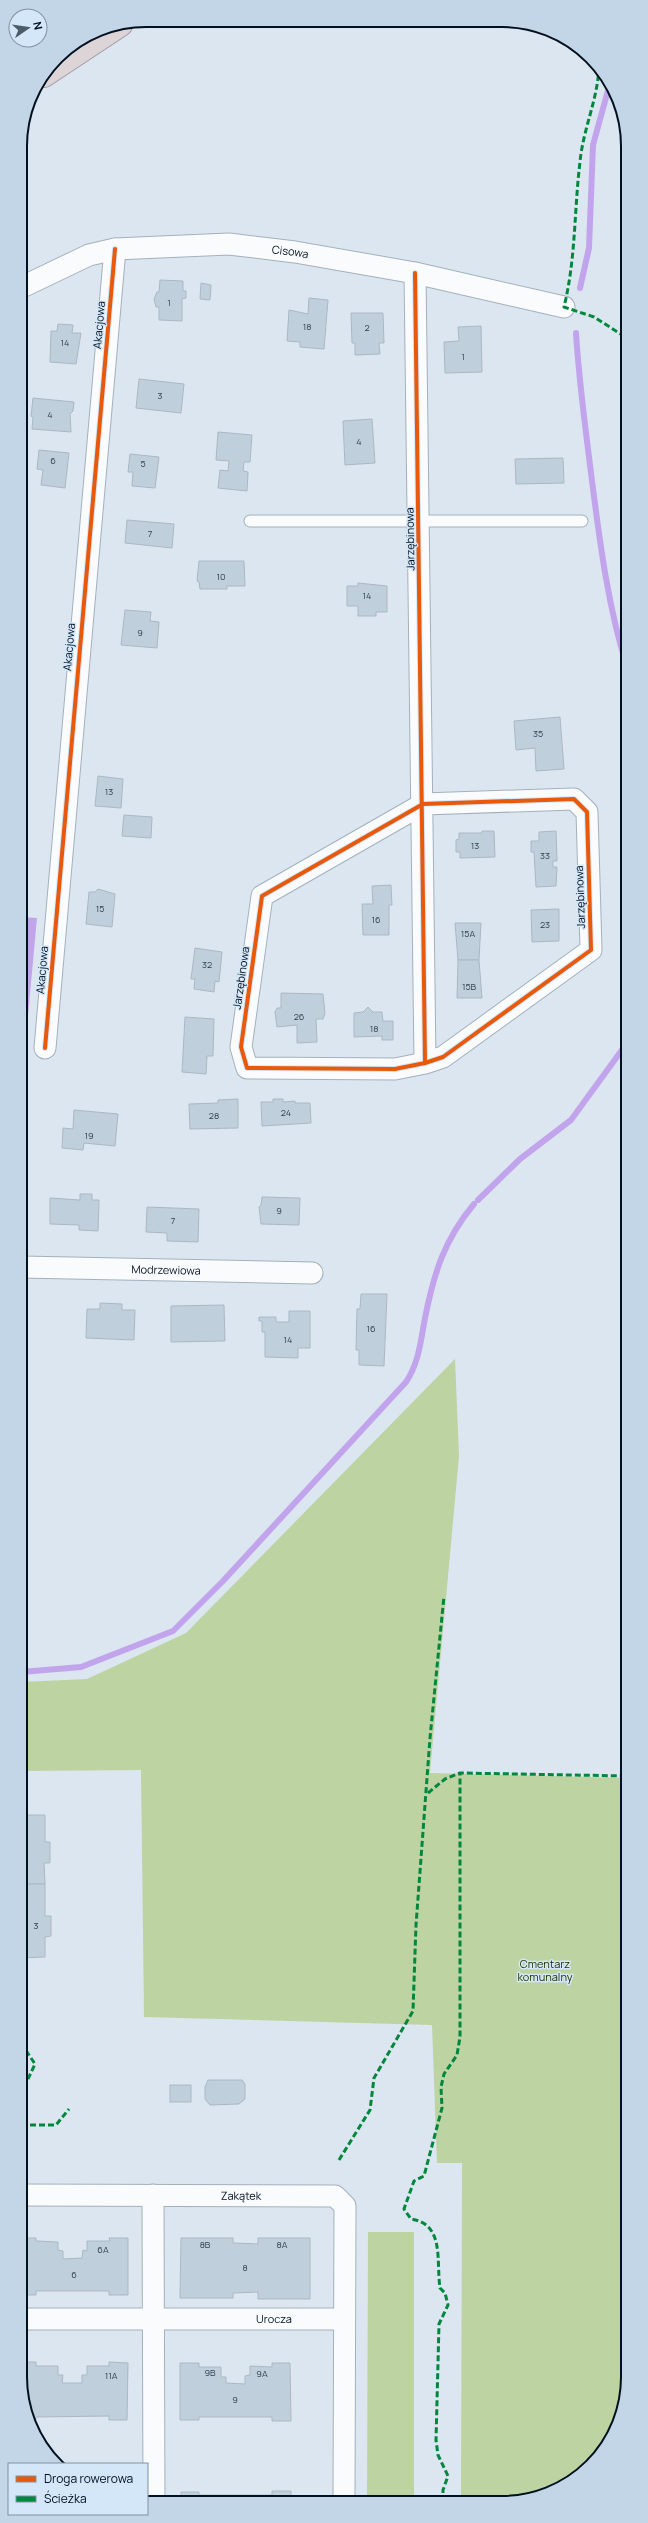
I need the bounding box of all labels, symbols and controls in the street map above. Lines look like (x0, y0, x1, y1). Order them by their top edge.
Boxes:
north arrow (8, 8, 48, 48)
text: N (30, 20, 46, 31)
street label: Cisowa (271, 241, 310, 261)
house number: 1 (167, 296, 171, 309)
street label: Akacjowa (89, 300, 108, 349)
house number: 18 (303, 320, 311, 333)
house number: 2 (364, 321, 370, 334)
house number: 14 (61, 336, 69, 349)
house number: 1 (461, 350, 465, 363)
house number: 3 (158, 389, 163, 402)
house number: 4 (47, 408, 53, 421)
house number: 4 (356, 435, 362, 448)
house number: 6 (50, 454, 56, 467)
house number: 5 (140, 457, 146, 470)
street label: Jarzębinowa (401, 507, 418, 571)
house number: 7 (148, 527, 153, 540)
house number: 10 (217, 570, 226, 583)
house number: 14 (363, 589, 371, 602)
street label: Akacjowa (59, 622, 78, 671)
house number: 9 (137, 626, 143, 639)
house number: 35 (533, 727, 543, 740)
house number: 13 (105, 785, 113, 798)
house number: 13 (471, 839, 479, 852)
house number: 33 (540, 849, 550, 862)
street label: Jarzębinowa (571, 865, 588, 929)
house number: 15 (96, 902, 104, 915)
house number: 16 (371, 913, 381, 926)
house number: 23 (540, 918, 550, 931)
house number: 15A (461, 927, 475, 940)
street label: Akacjowa (32, 945, 51, 994)
street label: Jarzębinowa (229, 946, 252, 1010)
house number: 32 (202, 958, 212, 971)
house number: 15B (462, 980, 477, 993)
house number: 26 (294, 1010, 305, 1023)
house number: 18 (370, 1022, 378, 1035)
house number: 24 (281, 1106, 291, 1119)
house number: 28 (209, 1109, 219, 1122)
house number: 19 (84, 1129, 94, 1142)
house number: 9 (276, 1204, 282, 1217)
house number: 7 (171, 1214, 176, 1227)
street label: Modrzewiowa (131, 1261, 201, 1278)
house number: 16 (366, 1322, 376, 1335)
house number: 14 (284, 1333, 292, 1346)
house number: 3 (34, 1919, 39, 1932)
park label: Cmentarz komunalny (517, 1956, 573, 1984)
street label: Zakątek (221, 2188, 262, 2203)
house number: 8B (200, 2238, 211, 2251)
house number: 8A (277, 2238, 288, 2251)
house number: 6A (97, 2243, 109, 2256)
house number: 8 (242, 2261, 248, 2274)
house number: 6 (71, 2268, 77, 2281)
street label: Urocza (256, 2311, 292, 2326)
house number: 9B (204, 2366, 216, 2379)
house number: 9A (256, 2367, 268, 2380)
house number: 11A (105, 2369, 118, 2382)
house number: 9 (232, 2393, 238, 2406)
legend (8, 2463, 148, 2515)
text: Droga rowerowa (44, 2470, 133, 2487)
text: Ścieżka (44, 2490, 87, 2507)

